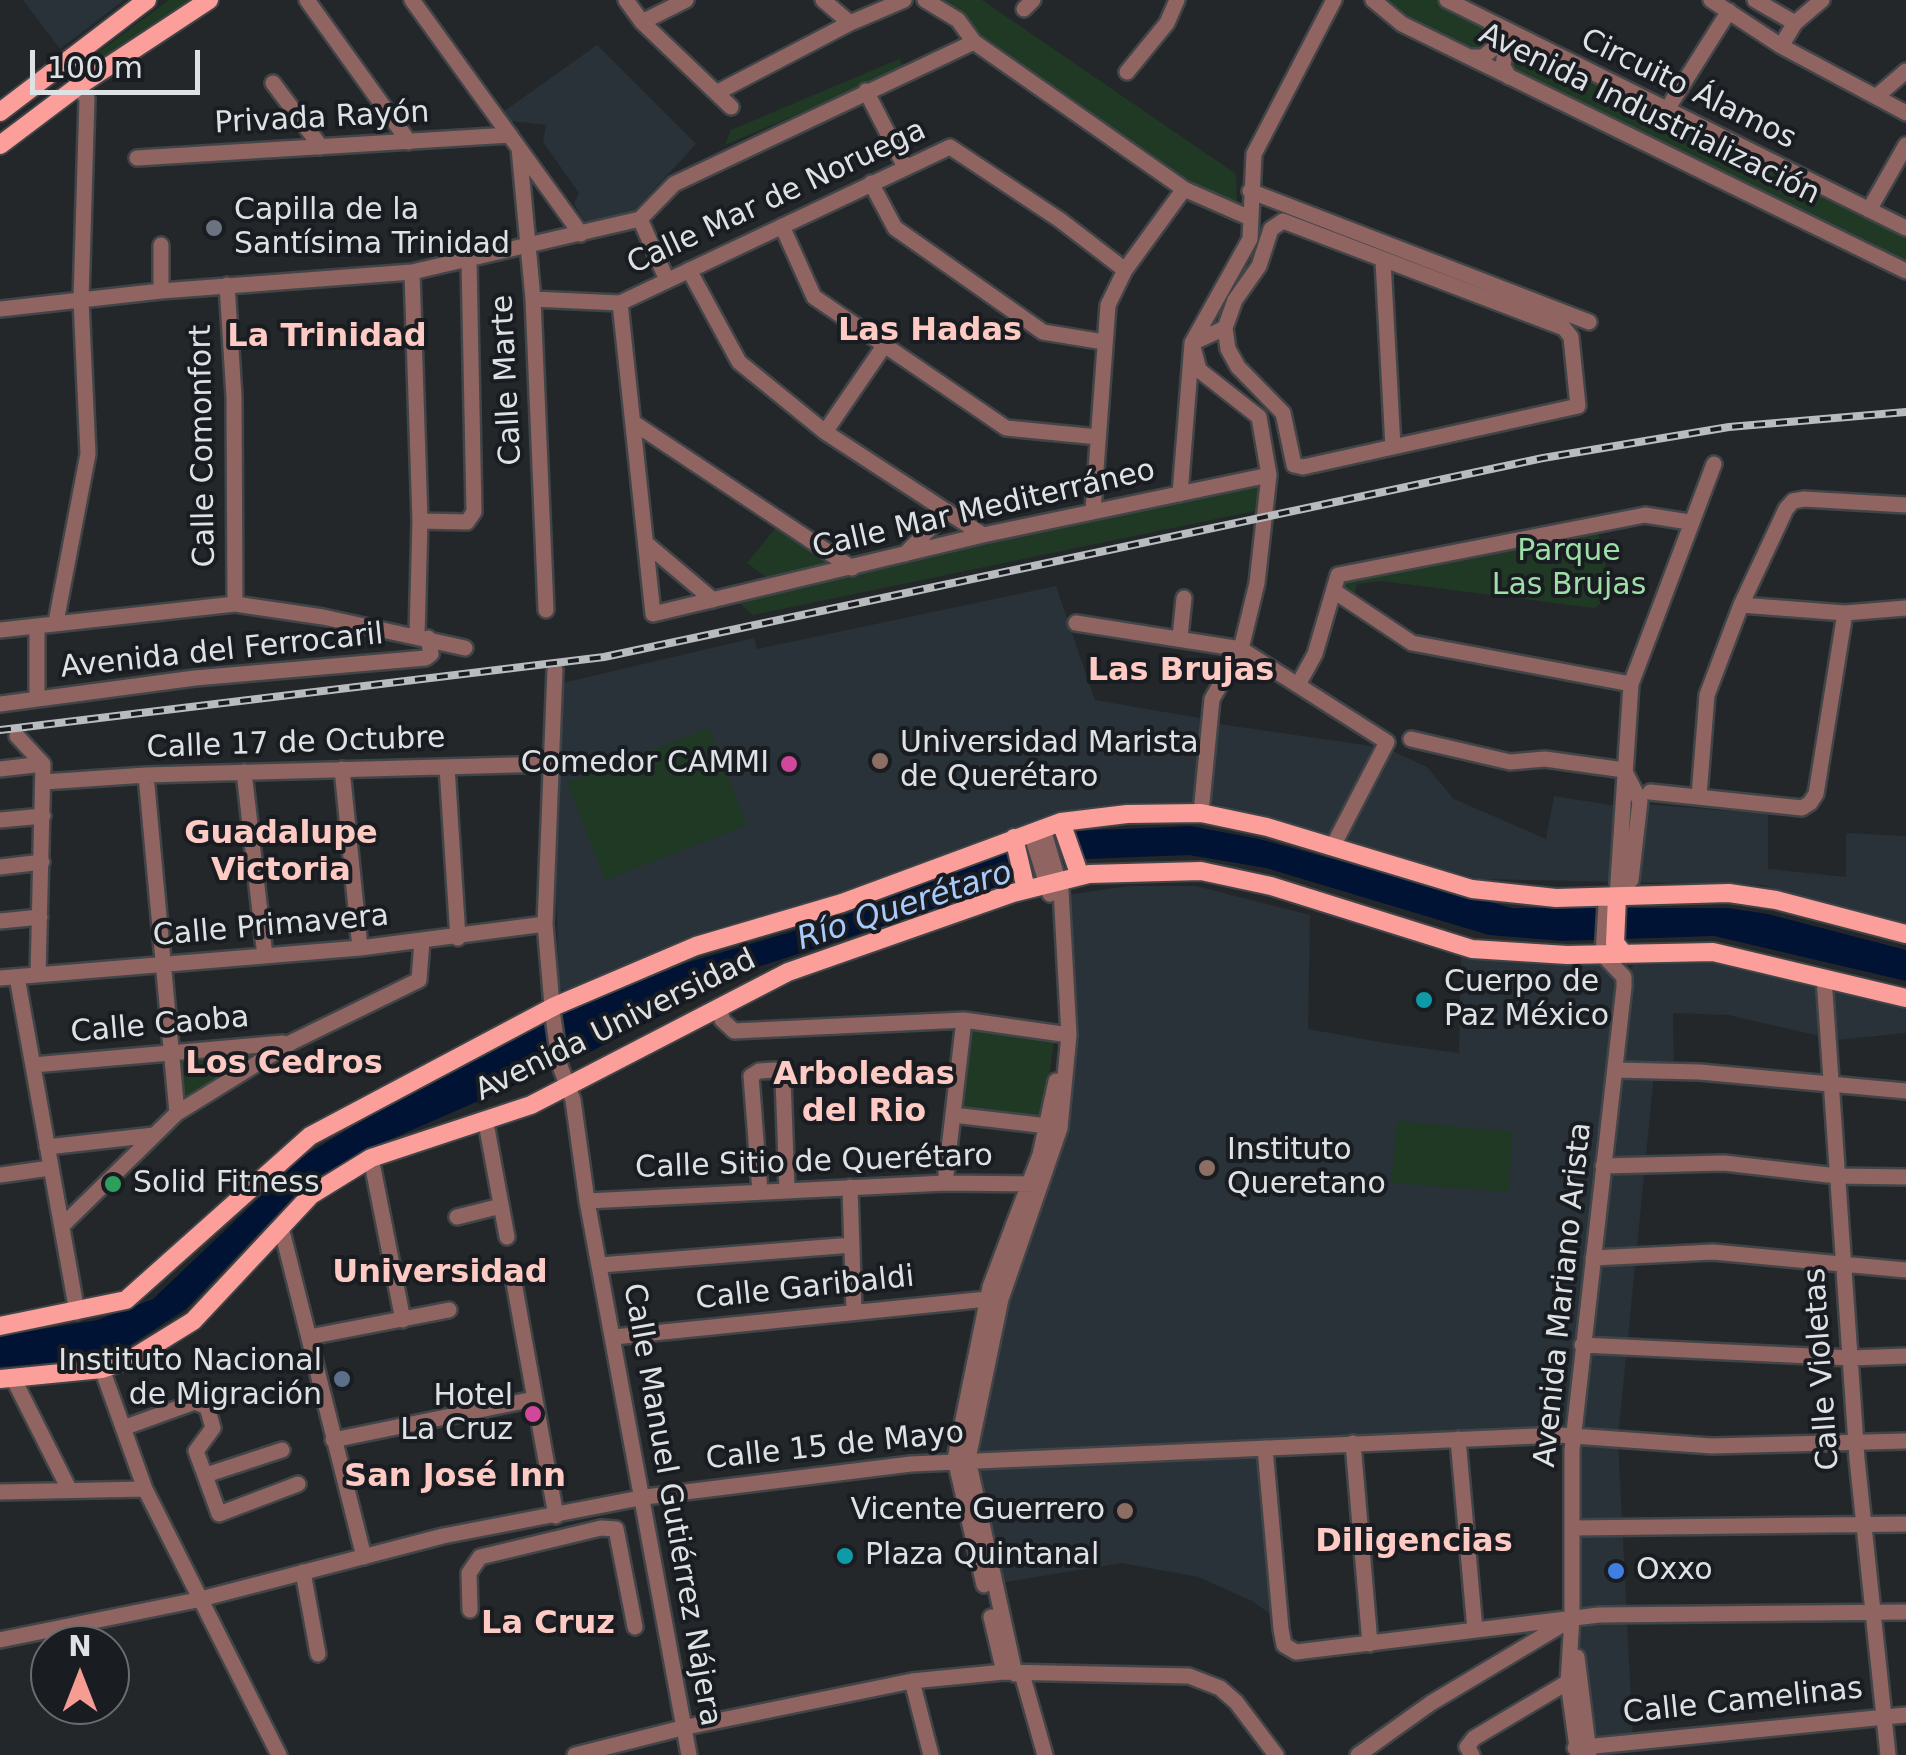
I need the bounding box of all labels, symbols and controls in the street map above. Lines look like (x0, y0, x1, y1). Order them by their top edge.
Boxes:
street label: Avenida Industrialización (1473, 17, 1825, 213)
street label: Circuito Álamos (1575, 22, 1801, 158)
scale bar (35, 30, 205, 92)
text: 100 m (47, 50, 143, 85)
street label: Privada Rayón (214, 95, 430, 143)
street label: Calle Mar de Noruega (622, 113, 932, 283)
place label: Capilla de la Santísima Trinidad (234, 193, 510, 264)
marker: Capilla de la Santísima Trinidad (203, 217, 225, 239)
street label: Calle Marte (486, 294, 530, 466)
district label: Las Hadas (838, 313, 1022, 351)
district label: La Trinidad (227, 319, 427, 357)
street label: Calle Comonfort (184, 324, 224, 568)
street label: Calle Mar Mediterráneo (809, 453, 1159, 567)
park label: Parque Las Brujas (1492, 534, 1646, 604)
street label: Avenida del Ferrocaril (59, 617, 385, 687)
district label: Las Brujas (1088, 653, 1274, 691)
street label: Calle 17 de Octubre (146, 721, 446, 767)
place label: Universidad Marista de Querétaro (900, 726, 1199, 796)
place label: Comedor CAMMI (521, 746, 769, 782)
marker: Universidad Marista de Querétaro (869, 750, 891, 772)
marker: Comedor CAMMI (778, 753, 800, 775)
district label: Guadalupe Victoria (184, 816, 378, 891)
water label: Río Querétaro (793, 854, 1017, 960)
street label: Calle Primavera (152, 899, 390, 955)
street label: Avenida Universidad (470, 942, 762, 1110)
place label: Cuerpo de Paz México (1444, 965, 1609, 1036)
marker: Cuerpo de Paz México (1413, 989, 1435, 1011)
street label: Calle Caoba (69, 1000, 251, 1052)
district label: Los Cedros (185, 1046, 383, 1084)
district label: Arboledas del Rio (773, 1057, 955, 1132)
street label: Avenida Mariano Arista (1528, 1121, 1600, 1469)
place label: Instituto Queretano (1227, 1133, 1386, 1204)
street label: Calle Sitio de Querétaro (635, 1139, 993, 1187)
marker: Instituto Queretano (1196, 1157, 1218, 1179)
place label: Solid Fitness (133, 1166, 320, 1202)
marker: Solid Fitness (102, 1173, 124, 1195)
district label: Universidad (332, 1255, 548, 1293)
street label: Calle Garibaldi (694, 1260, 916, 1318)
street label: Calle Violetas (1798, 1266, 1848, 1472)
street label: Calle Manuel Gutiérrez Nájera (614, 1281, 728, 1729)
place label: Instituto Nacional de Migración (58, 1344, 322, 1414)
marker: Instituto Nacional de Migración (331, 1368, 353, 1390)
place label: Hotel La Cruz (400, 1379, 513, 1450)
marker: Hotel La Cruz (522, 1403, 544, 1425)
street label: Calle 15 de Mayo (704, 1416, 966, 1478)
district label: San José Inn (344, 1459, 566, 1497)
place label: Vicente Guerrero (850, 1493, 1105, 1529)
marker: Vicente Guerrero (1114, 1500, 1136, 1522)
district label: Diligencias (1315, 1524, 1513, 1562)
place label: Plaza Quintanal (865, 1538, 1099, 1574)
marker: Plaza Quintanal (834, 1545, 856, 1567)
place label: Oxxo (1636, 1553, 1713, 1589)
marker: Oxxo (1605, 1560, 1627, 1582)
district label: La Cruz (481, 1606, 615, 1644)
north arrow (30, 1625, 130, 1725)
text: N (68, 1630, 92, 1663)
street label: Calle Camelinas (1621, 1672, 1865, 1732)

